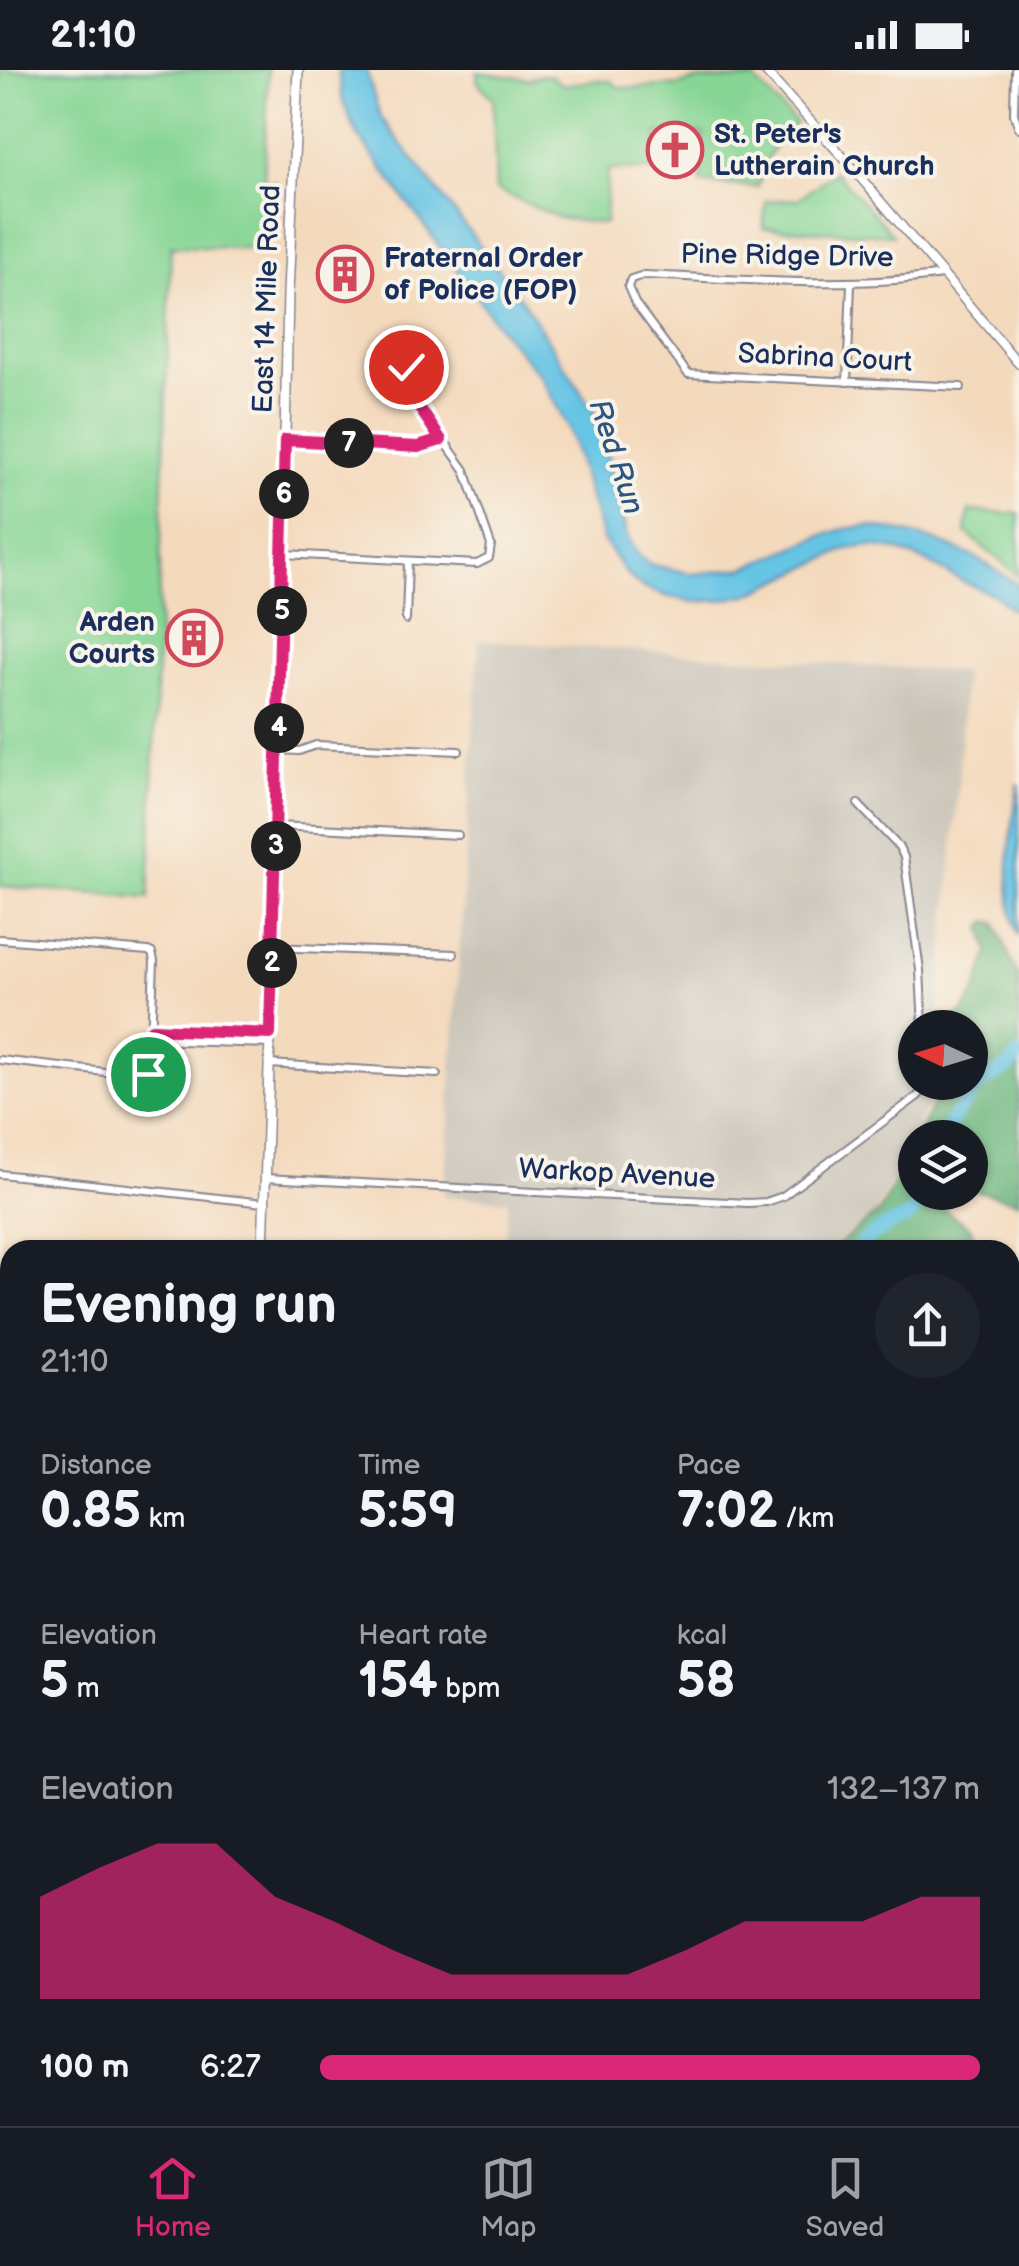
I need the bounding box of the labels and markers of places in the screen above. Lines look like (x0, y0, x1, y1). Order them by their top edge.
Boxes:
place label: St. Peter's Lutherain Church (714, 118, 934, 183)
church icon: St. Peter's Lutherain Church (645, 120, 705, 180)
place label: Fraternal Order of Police (FOP) (384, 242, 584, 307)
building icon: Fraternal Order of Police (FOP) (315, 244, 375, 304)
pin (364, 325, 449, 410)
pin: 7 (324, 418, 374, 468)
pin: 6 (259, 469, 309, 519)
pin: 5 (257, 586, 307, 636)
place label: Arden Courts (69, 606, 155, 671)
building icon: Arden Courts (164, 608, 224, 668)
pin: 4 (254, 703, 304, 753)
pin: 3 (251, 821, 301, 871)
pin: 2 (247, 938, 297, 988)
pin (106, 1032, 191, 1117)

